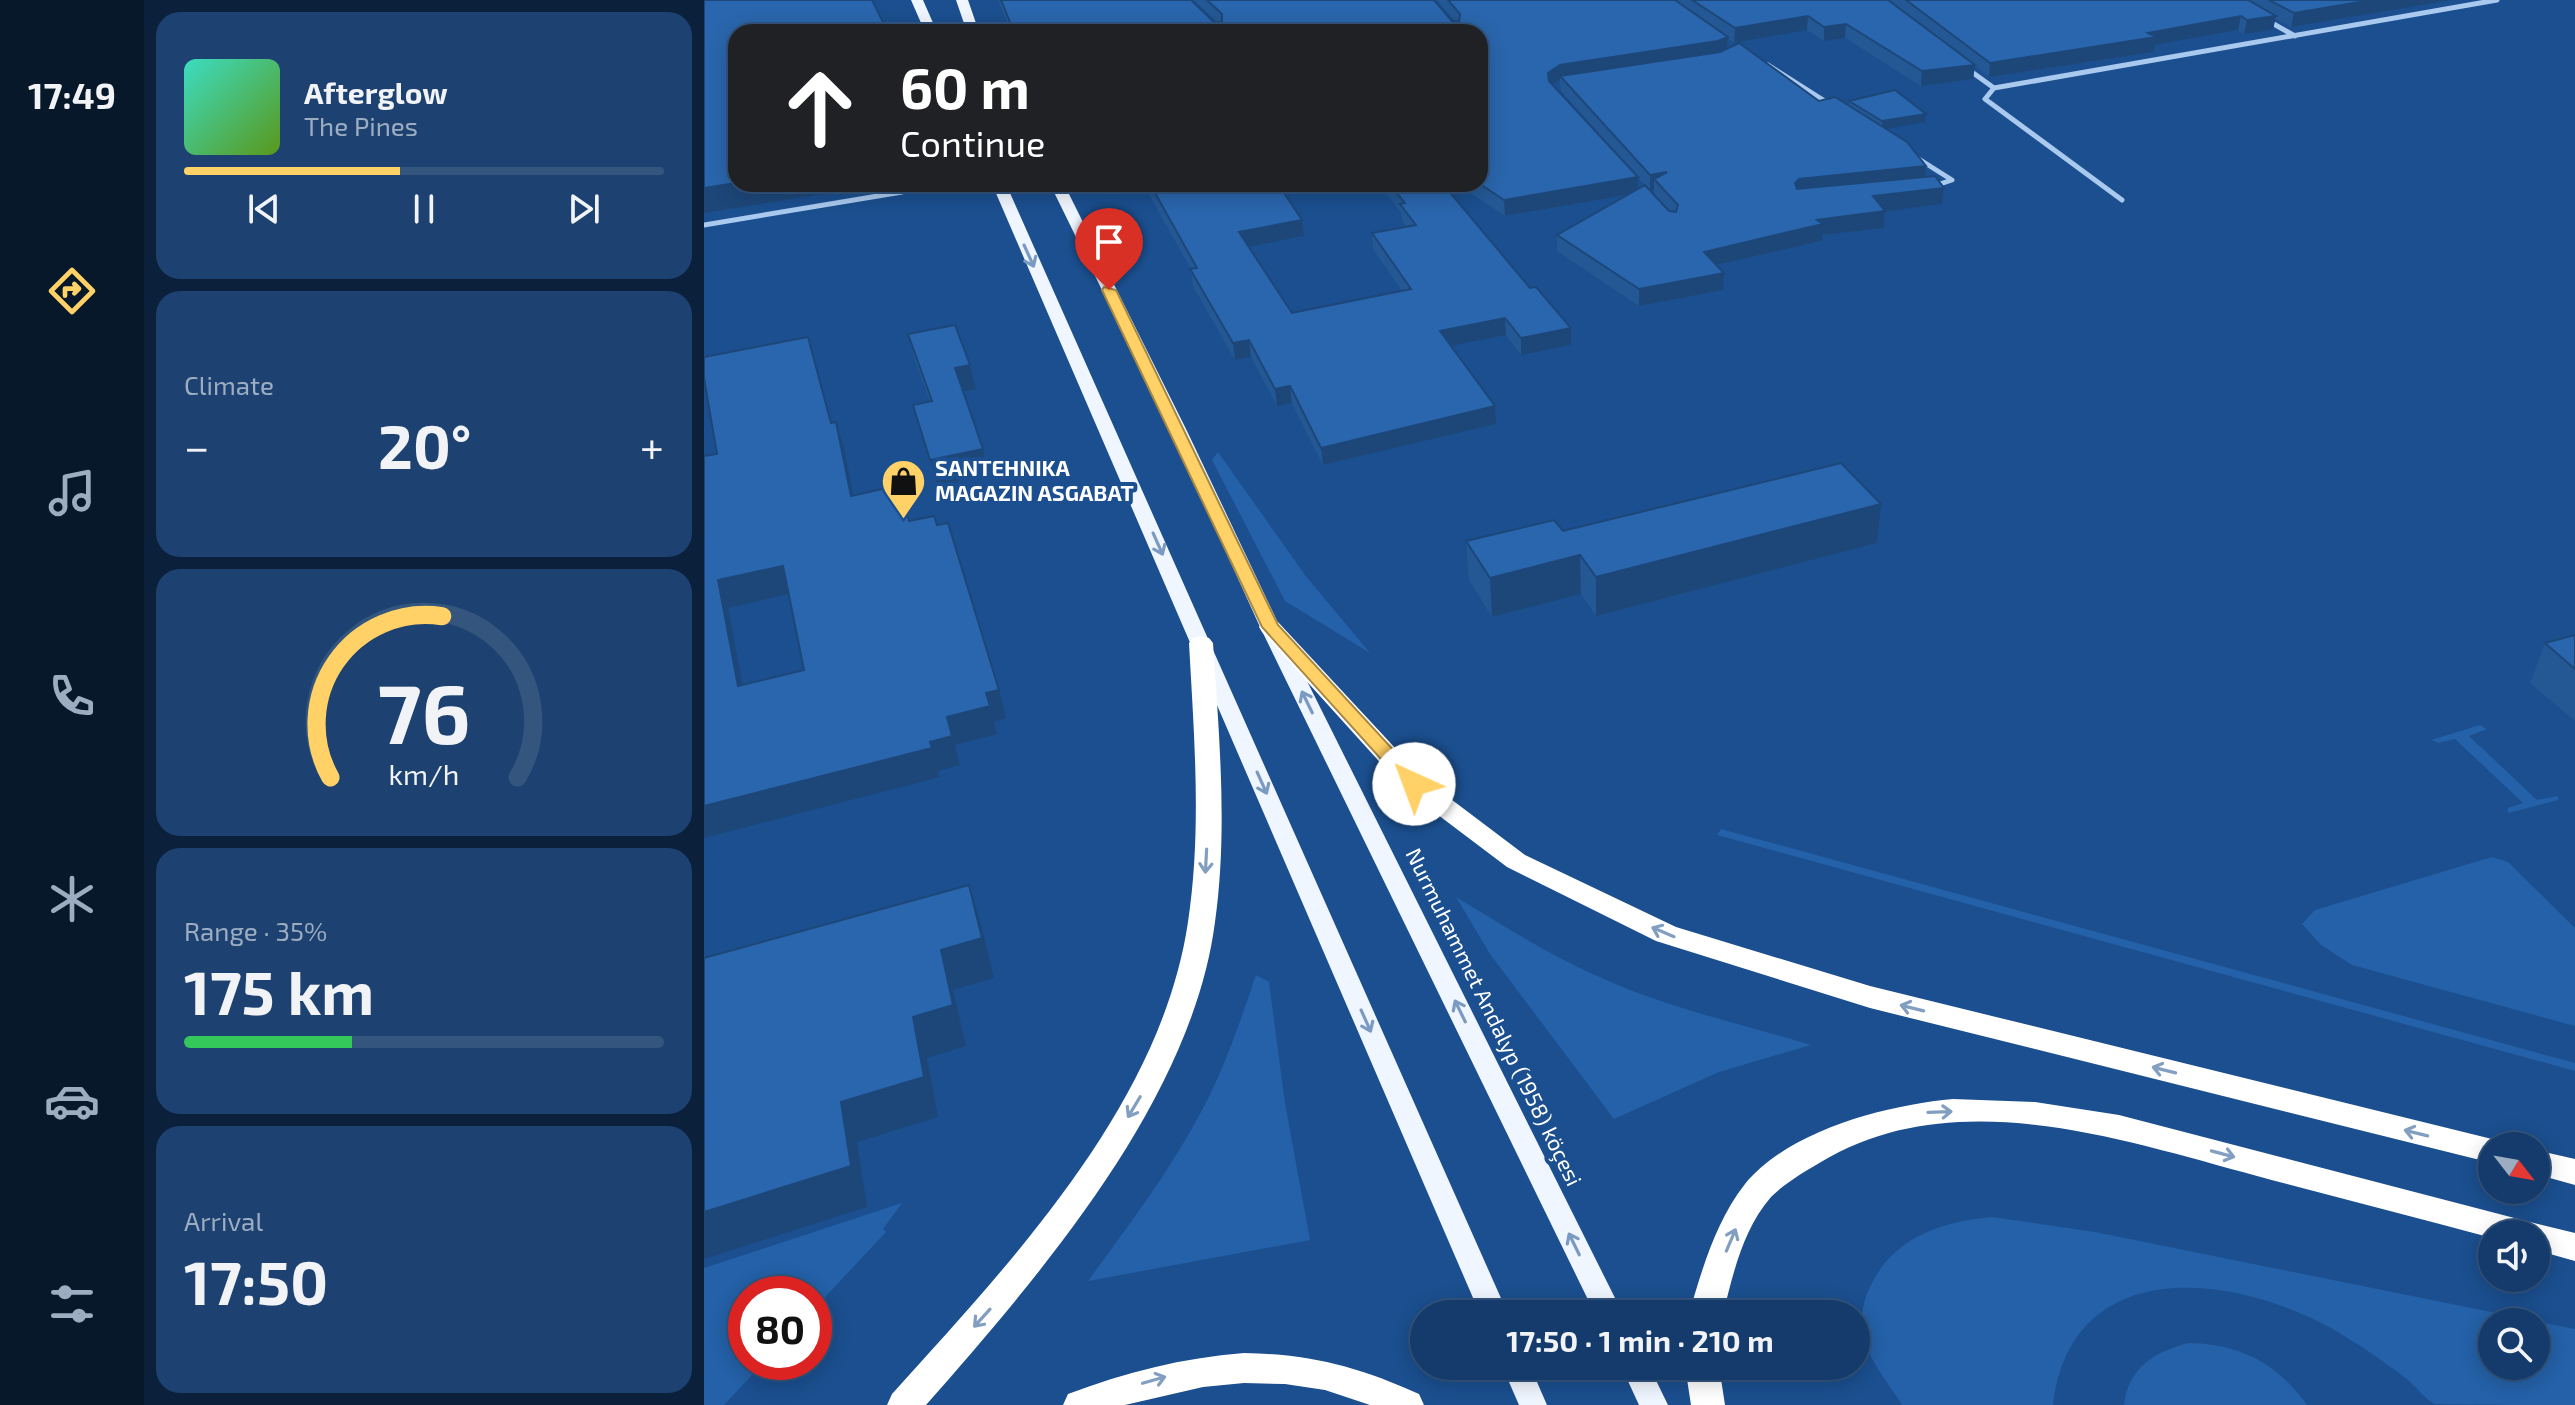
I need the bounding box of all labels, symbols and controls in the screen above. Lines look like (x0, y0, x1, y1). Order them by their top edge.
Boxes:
text: 60 m (900, 53, 1030, 120)
icon: ahead (768, 56, 872, 160)
text: 17:49 (28, 73, 116, 116)
text: Afterglow (304, 74, 448, 110)
text: The Pines (304, 110, 418, 141)
text: Continue (900, 121, 1045, 164)
icon: previous (242, 187, 286, 231)
icon: pause (402, 187, 446, 231)
icon: next (562, 187, 606, 231)
pin (1075, 208, 1143, 290)
icon: arrive (1087, 220, 1131, 264)
one-way arrow (1022, 244, 1037, 268)
icon: directions (44, 263, 100, 319)
text: Climate (184, 369, 274, 400)
text: 20° (378, 409, 471, 481)
text: − (184, 419, 210, 472)
text: + (640, 419, 664, 472)
place label: SANTEHNIKA MAGAZIN ASGABAT (935, 454, 1134, 505)
shop icon: SANTEHNIKA MAGAZIN ASGABAT (880, 457, 928, 520)
icon: music (44, 465, 100, 521)
one-way arrow (1151, 532, 1166, 556)
text: 76 (377, 661, 471, 761)
icon: phone (44, 668, 100, 724)
one-way arrow (1299, 691, 1315, 715)
position arrow (1372, 742, 1456, 826)
text: km/h (389, 757, 459, 792)
one-way arrow (1255, 770, 1270, 794)
street label: Nurmuhammet Andalyp (1958) köçesi (1400, 843, 1588, 1191)
one-way arrow (1199, 847, 1214, 874)
icon: climate (44, 871, 100, 927)
text: Range · 35% (184, 915, 327, 946)
one-way arrow (1651, 923, 1676, 938)
text: 175 km (184, 955, 374, 1027)
one-way arrow (1451, 999, 1467, 1023)
one-way arrow (1899, 999, 1925, 1014)
one-way arrow (1359, 1008, 1374, 1033)
one-way arrow (2151, 1062, 2177, 1077)
icon: car (44, 1073, 100, 1129)
one-way arrow (1126, 1095, 1142, 1118)
one-way arrow (1926, 1104, 1953, 1119)
one-way arrow (2404, 1124, 2430, 1139)
north arrow (2478, 1132, 2550, 1204)
map controls (2478, 1132, 2550, 1380)
one-way arrow (2210, 1148, 2236, 1163)
text: Arrival (184, 1205, 263, 1236)
button: sound (2478, 1220, 2550, 1292)
one-way arrow (1724, 1228, 1739, 1253)
one-way arrow (1566, 1233, 1581, 1256)
text: 17:50 (184, 1245, 328, 1317)
icon: filters (44, 1276, 100, 1332)
speed limit sign: 80 (728, 1276, 832, 1380)
one-way arrow (973, 1307, 991, 1327)
button: search (2478, 1308, 2550, 1380)
text: 17:50 · 1 min · 210 m (1506, 1322, 1774, 1358)
one-way arrow (1140, 1372, 1166, 1387)

